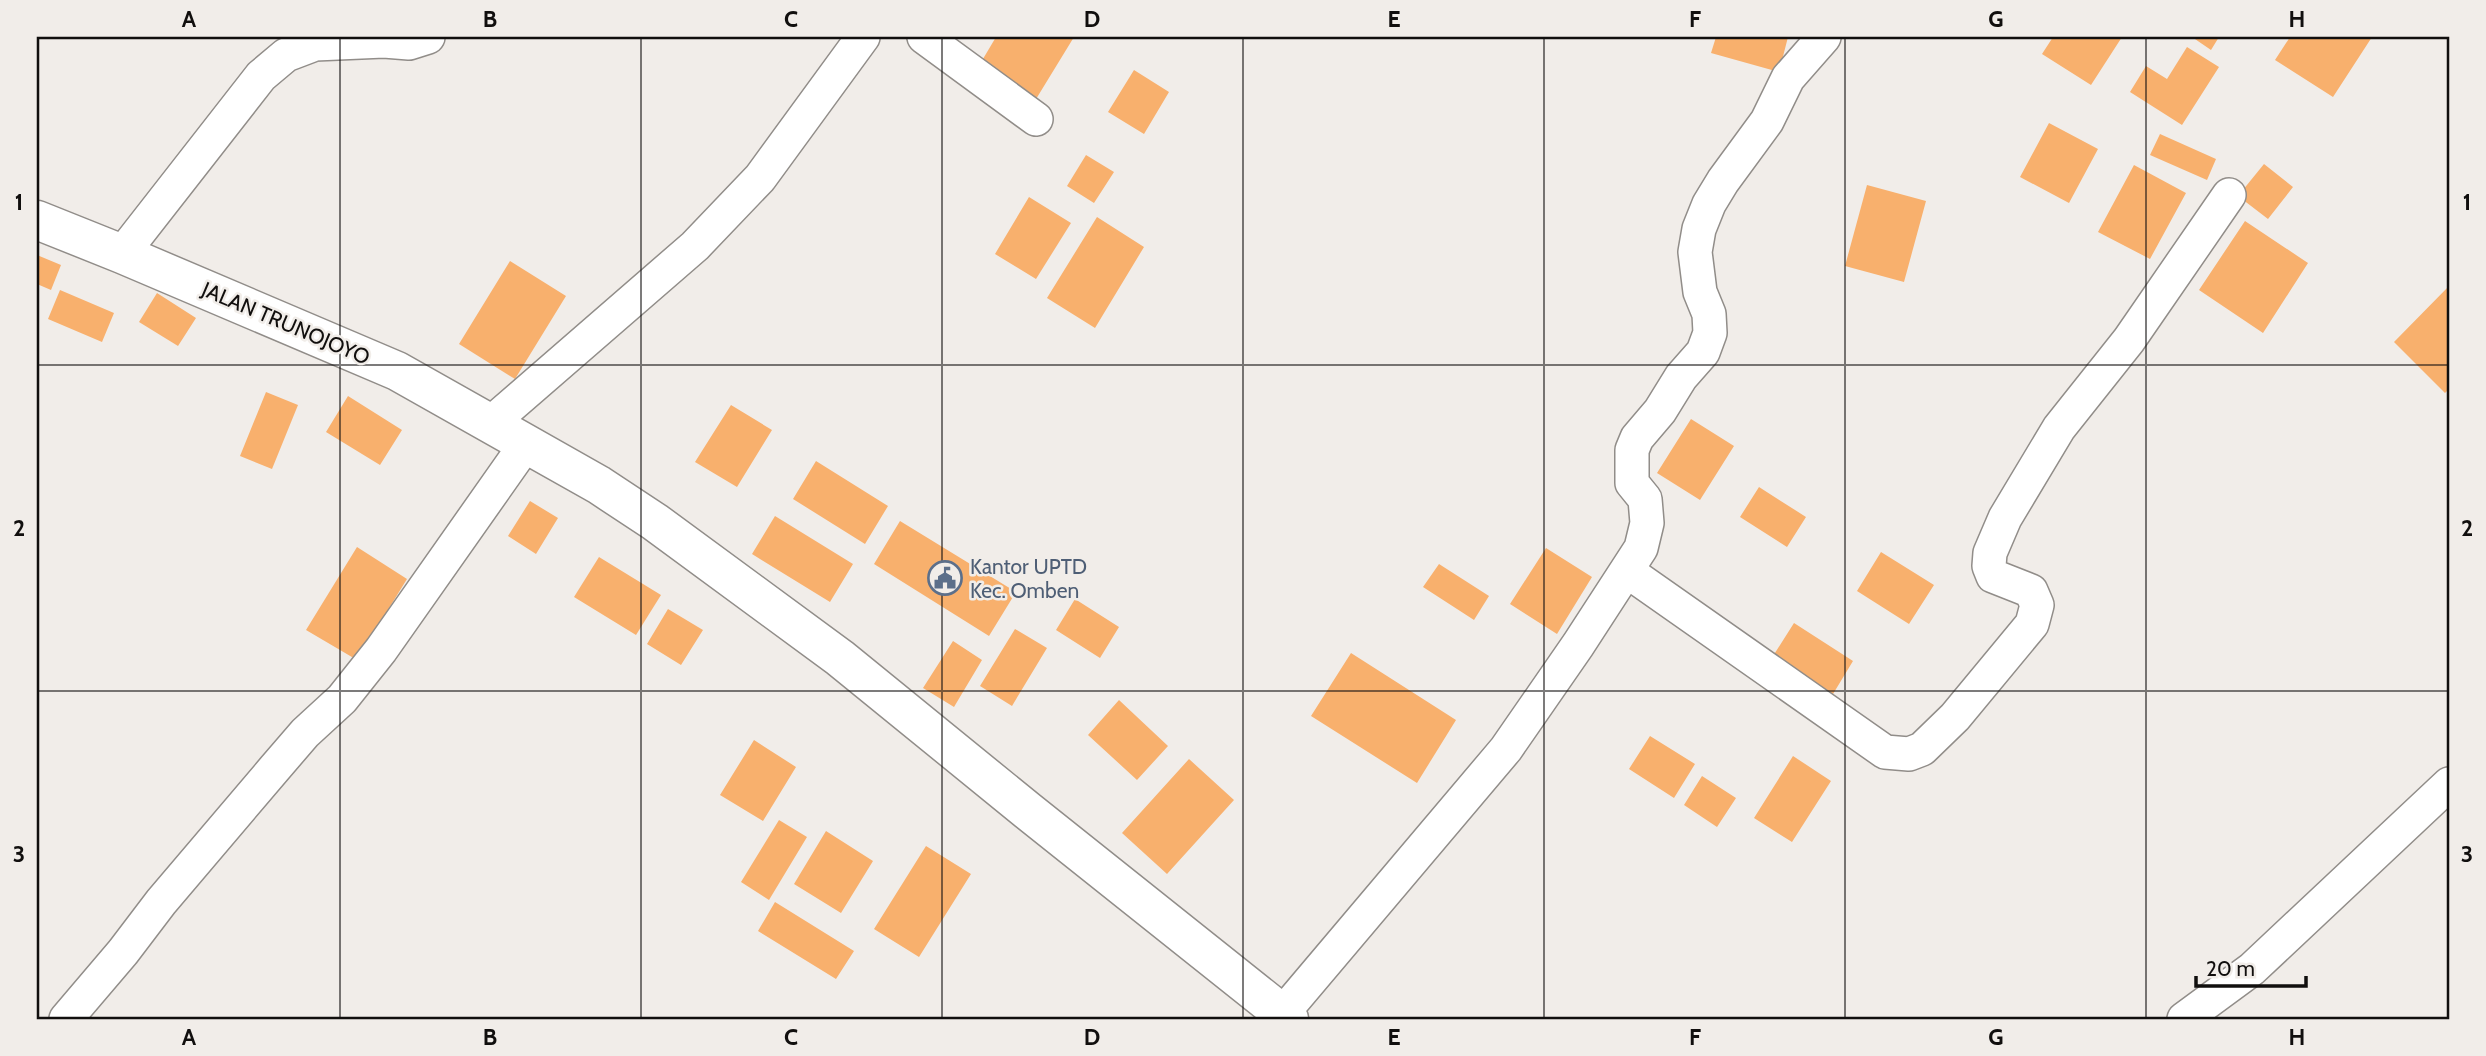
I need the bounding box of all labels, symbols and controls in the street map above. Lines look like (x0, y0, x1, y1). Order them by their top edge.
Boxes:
text: A (182, 5, 197, 33)
text: B (483, 5, 497, 33)
text: C (784, 5, 798, 33)
text: D (1084, 5, 1100, 33)
text: E (1387, 5, 1401, 33)
text: F (1689, 5, 1701, 33)
text: G (1988, 5, 2004, 33)
text: H (2289, 5, 2305, 33)
text: 1 (15, 188, 23, 216)
text: 1 (2463, 188, 2471, 216)
street label: JALAN TRUNOJOYO (197, 276, 374, 370)
text: 2 (13, 514, 25, 542)
text: 2 (2461, 514, 2473, 542)
place label: Kantor UPTD Kec. Omben (970, 554, 1087, 603)
public building icon: Kantor UPTD Kec. Omben (926, 559, 964, 597)
text: 3 (13, 840, 25, 868)
text: 3 (2461, 840, 2473, 868)
scale bar (2196, 944, 2306, 988)
text: 20 m (2206, 956, 2255, 981)
text: A (182, 1023, 197, 1051)
text: B (483, 1023, 497, 1051)
text: C (784, 1023, 798, 1051)
text: D (1084, 1023, 1100, 1051)
text: E (1387, 1023, 1401, 1051)
text: F (1689, 1023, 1701, 1051)
text: G (1988, 1023, 2004, 1051)
text: H (2289, 1023, 2305, 1051)

